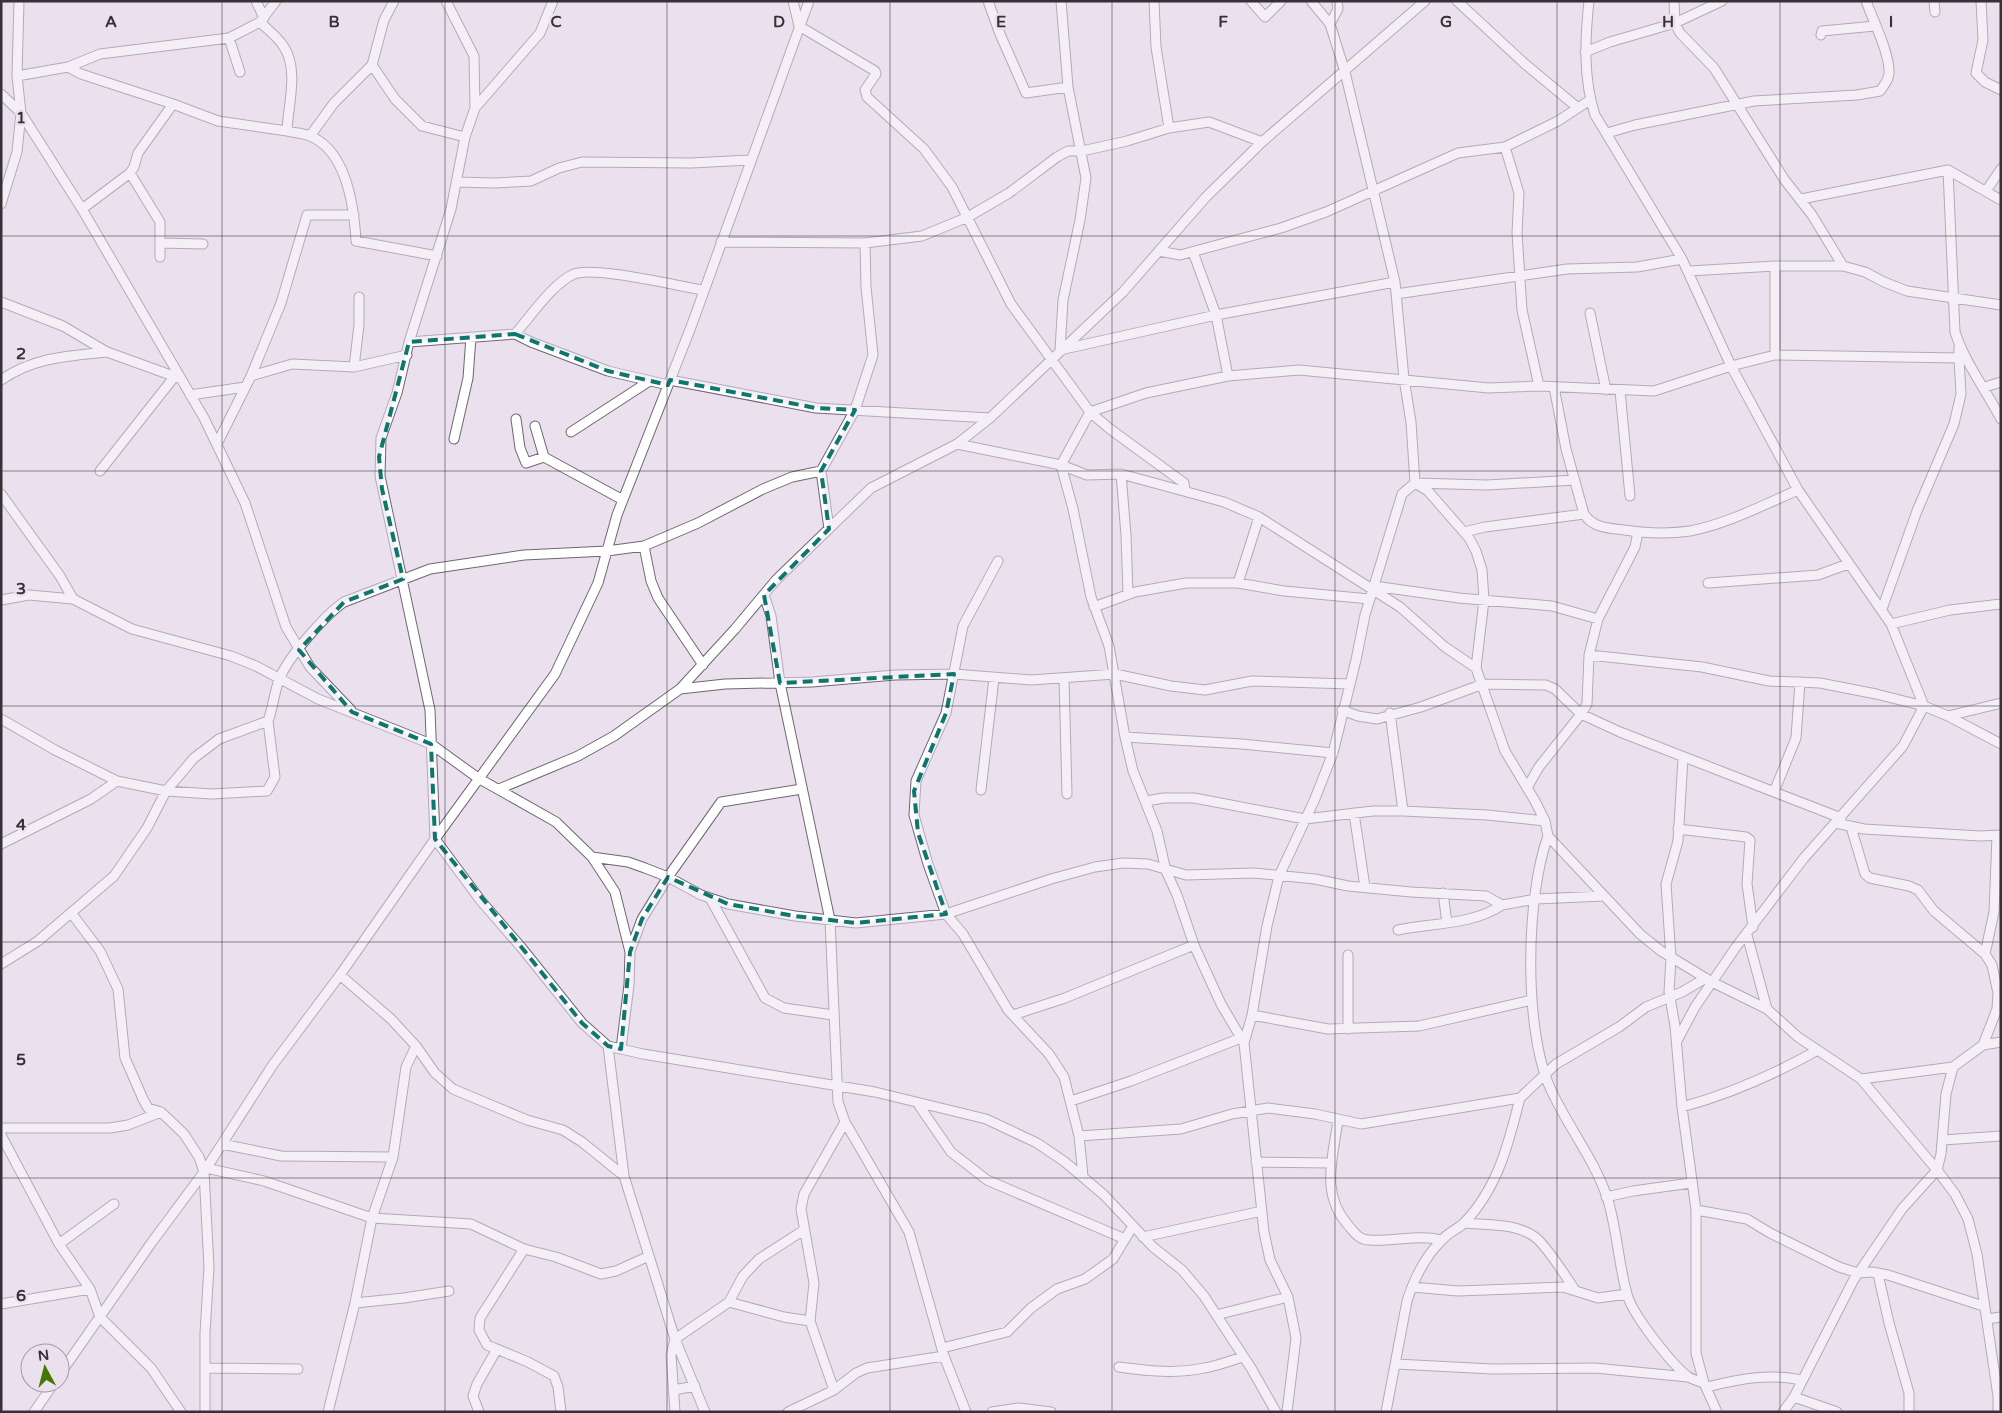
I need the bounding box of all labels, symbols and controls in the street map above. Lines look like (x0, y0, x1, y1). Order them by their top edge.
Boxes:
text: A (105, 12, 117, 32)
text: B (328, 12, 340, 32)
text: C (550, 12, 562, 32)
text: D (773, 12, 785, 32)
text: E (996, 12, 1006, 32)
text: F (1218, 12, 1228, 32)
text: G (1440, 12, 1452, 32)
text: H (1662, 12, 1674, 32)
text: I (1889, 12, 1893, 32)
text: 1 (16, 108, 26, 128)
text: 2 (16, 344, 26, 364)
text: 3 (16, 579, 26, 599)
text: 4 (16, 815, 26, 835)
text: 5 (16, 1050, 26, 1070)
text: 6 (16, 1286, 26, 1306)
north arrow (20, 1343, 70, 1393)
text: N (37, 1346, 50, 1365)

